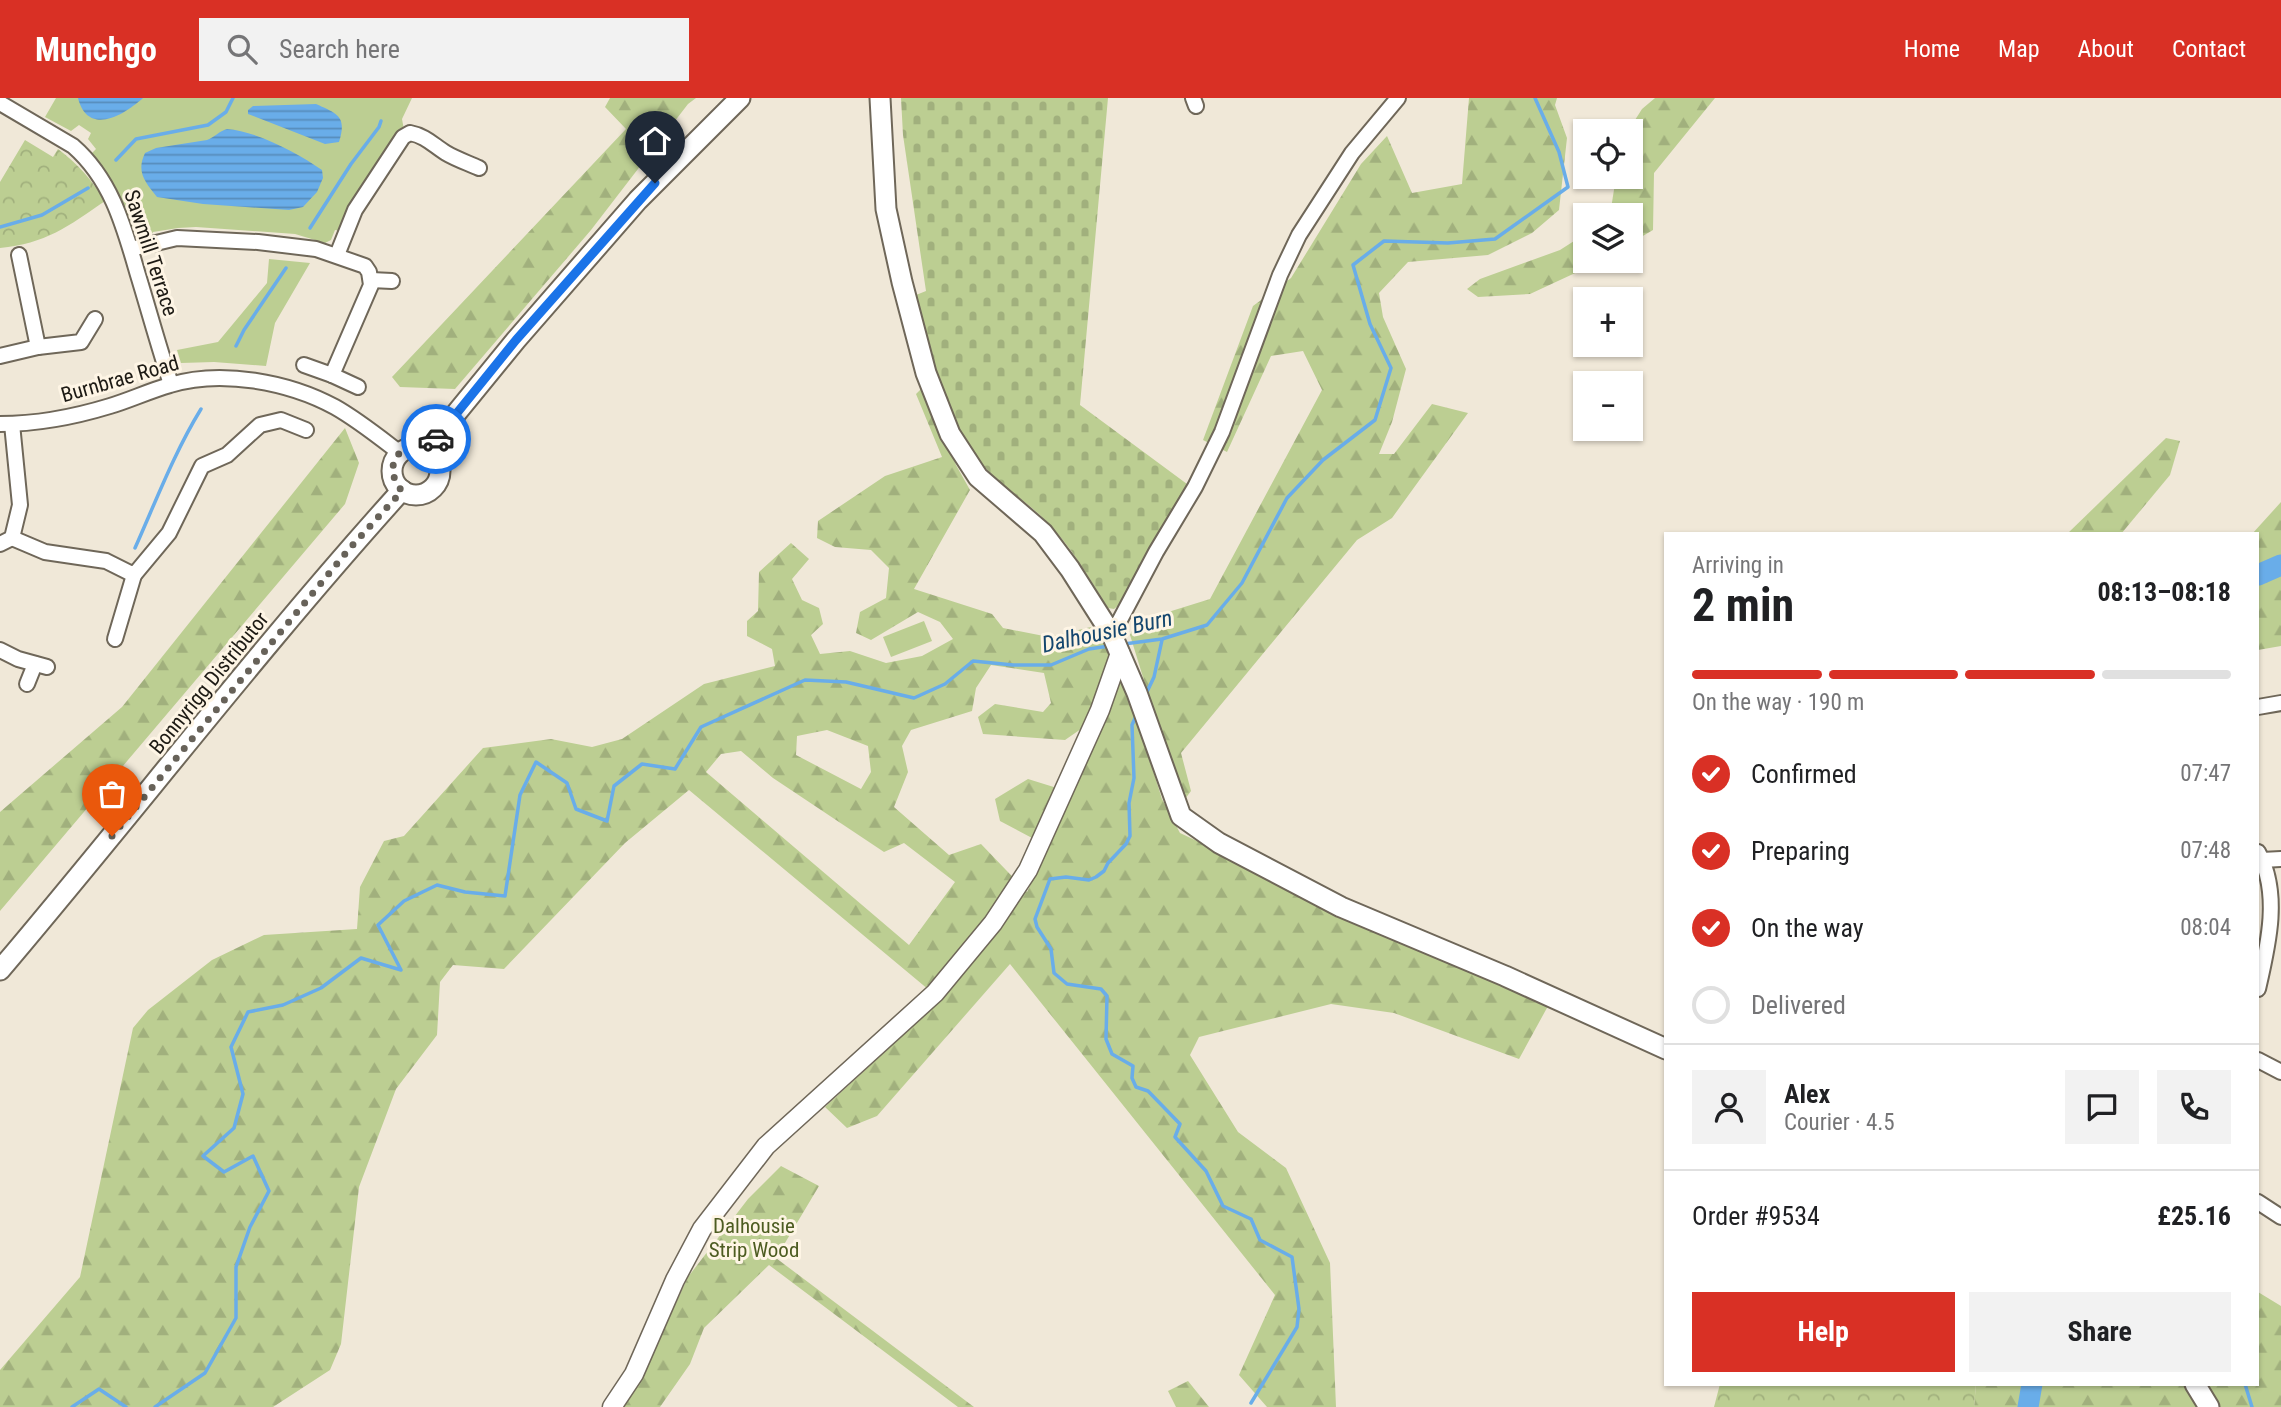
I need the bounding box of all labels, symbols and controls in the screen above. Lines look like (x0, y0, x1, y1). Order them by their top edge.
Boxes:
search box (199, 18, 689, 81)
text: Munchgo (35, 30, 157, 69)
icon: search (223, 30, 261, 68)
text: Search here (279, 34, 400, 64)
text: Home (1904, 35, 1960, 63)
text: Map (1998, 35, 2040, 63)
text: About (2078, 35, 2134, 63)
text: Contact (2172, 35, 2246, 63)
pin (625, 111, 685, 183)
map controls (1573, 119, 1643, 441)
button: locate (1573, 119, 1643, 189)
icon: home (636, 122, 674, 160)
street label: Sawmill Terrace (119, 187, 183, 319)
button: layers (1573, 203, 1643, 273)
button: + (1573, 287, 1643, 357)
street label: Burnbrae Road (58, 351, 182, 407)
button: − (1573, 371, 1643, 441)
courier (401, 404, 471, 474)
icon: car (417, 420, 455, 458)
text: Arriving in (1692, 552, 1784, 579)
text: 08:13–08:18 (2097, 577, 2231, 607)
text: 2 min (1692, 578, 1794, 632)
water label: Dalhousie Burn (1039, 604, 1175, 659)
street label: Bonnyrigg Distributor (145, 607, 273, 759)
text: On the way · 190 m (1692, 689, 1864, 716)
icon: check (1692, 755, 1730, 793)
text: Confirmed (1751, 759, 1857, 789)
text: 07:47 (2180, 760, 2231, 787)
pin (82, 764, 142, 836)
icon: bag (93, 775, 131, 813)
icon: check (1692, 832, 1730, 870)
text: Preparing (1751, 836, 1850, 866)
text: 07:48 (2180, 837, 2231, 864)
icon: check (1692, 909, 1730, 947)
text: On the way (1751, 913, 1864, 943)
text: 08:04 (2180, 914, 2231, 941)
text: Delivered (1751, 990, 1846, 1020)
button: person (1692, 1070, 1766, 1144)
button: chat (2065, 1070, 2139, 1144)
button: phone (2157, 1070, 2231, 1144)
text: Alex (1784, 1079, 1830, 1109)
text: Courier · 4.5 (1784, 1109, 1895, 1136)
text: Order #9534 (1692, 1201, 1820, 1231)
text: £25.16 (2157, 1201, 2231, 1231)
park label: Dalhousie Strip Wood (709, 1214, 799, 1262)
button: Help (1692, 1292, 1955, 1372)
button: Share (1969, 1292, 2231, 1372)

